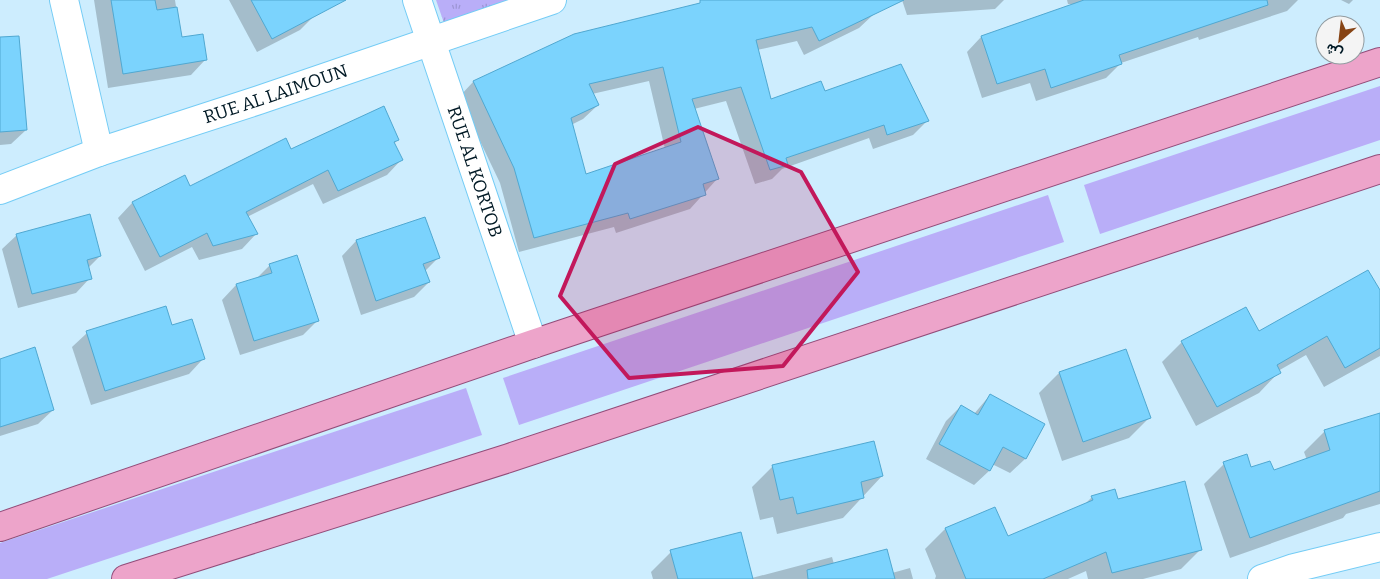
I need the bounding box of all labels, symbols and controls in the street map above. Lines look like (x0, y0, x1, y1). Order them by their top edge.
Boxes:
north arrow (1315, 15, 1365, 65)
text: ش (1323, 40, 1346, 62)
street label: RUE AL LAIMOUN (201, 59, 351, 128)
street label: RUE AL KORTOB (442, 103, 507, 240)

